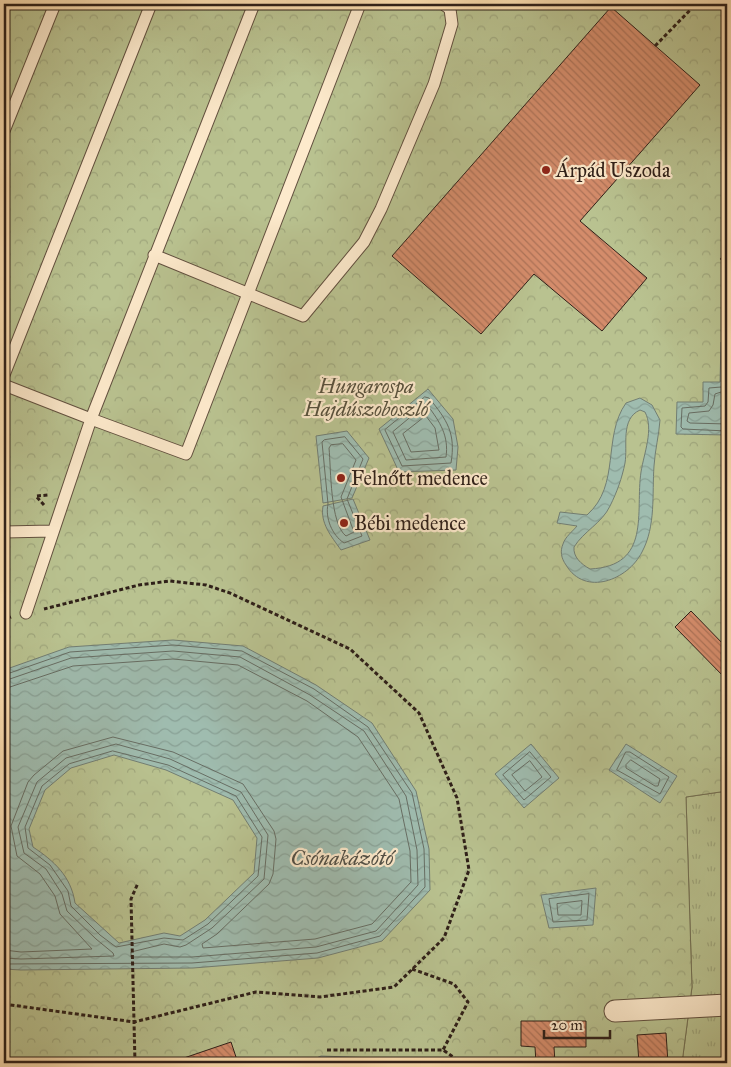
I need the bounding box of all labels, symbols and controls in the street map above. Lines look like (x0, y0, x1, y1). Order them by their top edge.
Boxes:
place label: Árpád Uszoda (555, 157, 671, 182)
marker: Árpád Uszoda (540, 164, 552, 176)
park label: Hungarospa Hajdúszoboszló (303, 374, 432, 421)
place label: Felnőtt medence (351, 466, 488, 490)
marker: Felnőtt medence (335, 472, 347, 484)
place label: Bébi medence (354, 511, 466, 535)
marker: Bébi medence (338, 517, 350, 529)
water label: Csónakázótó (291, 845, 396, 871)
scale bar (544, 1007, 610, 1039)
text: 20 m (551, 1016, 583, 1034)

